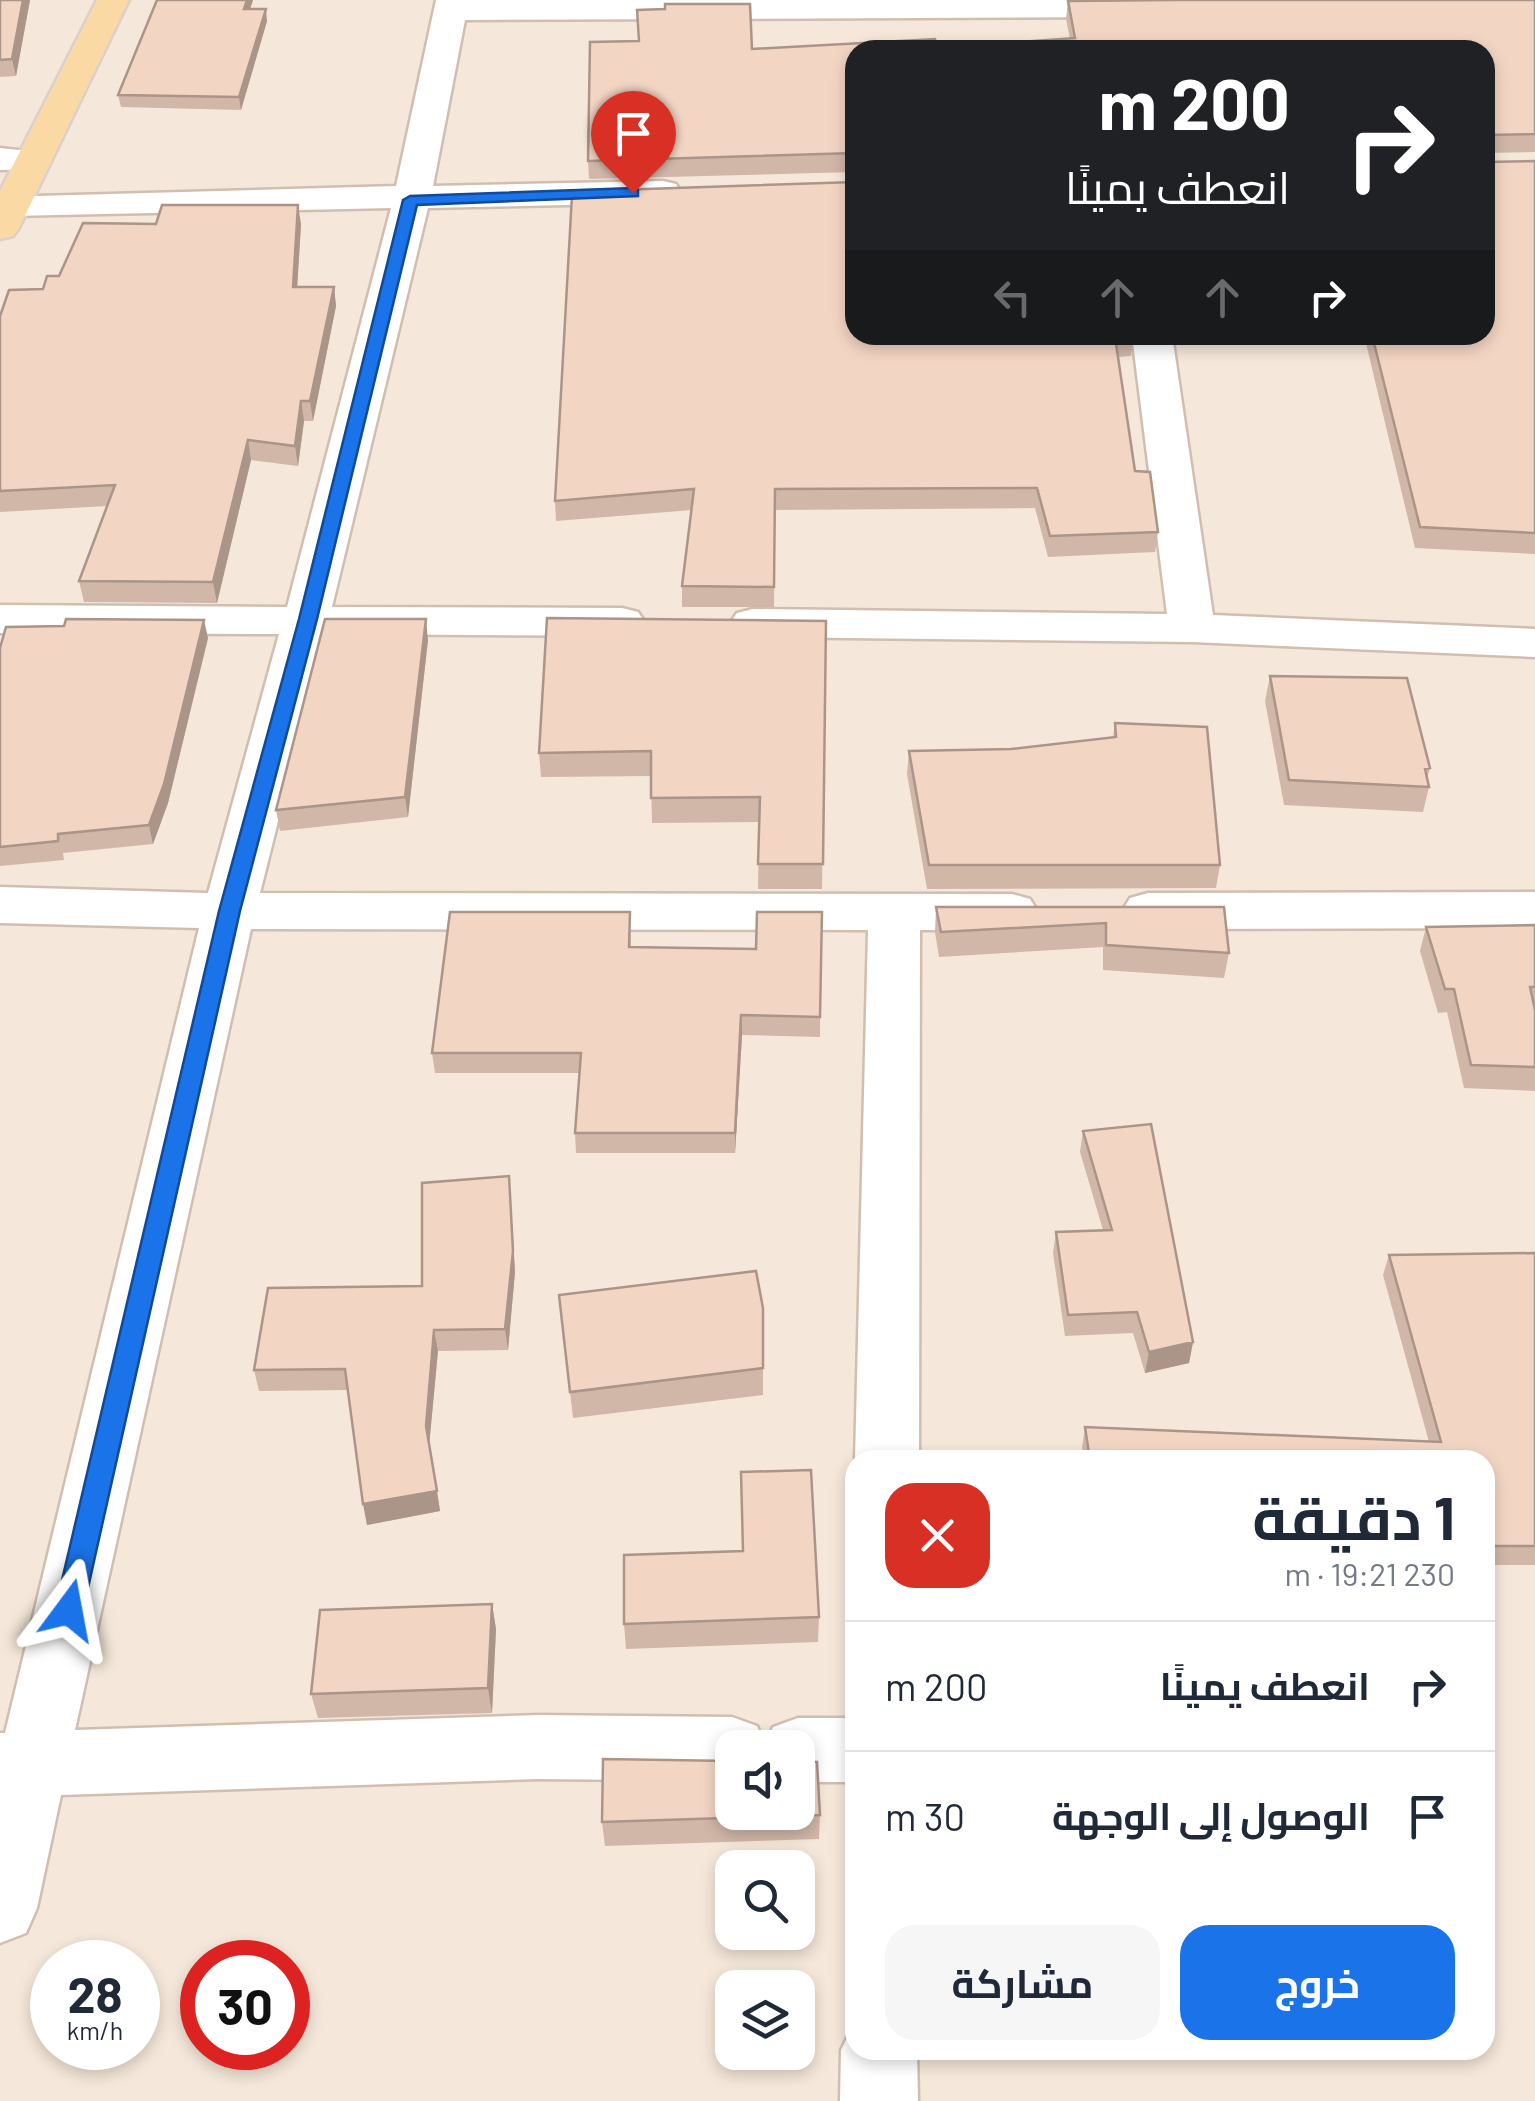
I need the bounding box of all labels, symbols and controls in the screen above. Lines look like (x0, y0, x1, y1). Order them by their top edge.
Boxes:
text: 200 m (1099, 60, 1290, 144)
icon: right (1325, 80, 1455, 210)
pin (591, 91, 676, 194)
icon: arrive (606, 106, 661, 161)
text: انعطف يمينًا (1065, 159, 1290, 213)
icon: left (985, 270, 1040, 325)
icon: ahead (1090, 270, 1145, 325)
icon: ahead (1195, 270, 1250, 325)
icon: right (1300, 270, 1355, 325)
text: 1 دقيقة (1252, 1480, 1455, 1552)
button: close (885, 1483, 990, 1588)
text: 230 m · 19:21 (1284, 1554, 1455, 1592)
position arrow (17, 1558, 121, 1662)
icon: right (1400, 1659, 1455, 1714)
text: انعطف يمينًا (1160, 1662, 1370, 1708)
text: 200 m (885, 1663, 987, 1709)
map controls (715, 1730, 815, 2070)
button: sound (715, 1730, 815, 1830)
icon: arrive (1400, 1789, 1455, 1844)
text: الوصول إلى الوجهة (1052, 1792, 1370, 1838)
text: 30 m (885, 1793, 965, 1839)
button: search (715, 1850, 815, 1950)
button: مشاركة (885, 1925, 1160, 2040)
button: خروج (1180, 1925, 1455, 2040)
speed limit sign: 30 (180, 1940, 310, 2070)
text: 28 (67, 1963, 123, 2023)
button: layers (715, 1970, 815, 2070)
text: km/h (67, 2015, 123, 2045)

